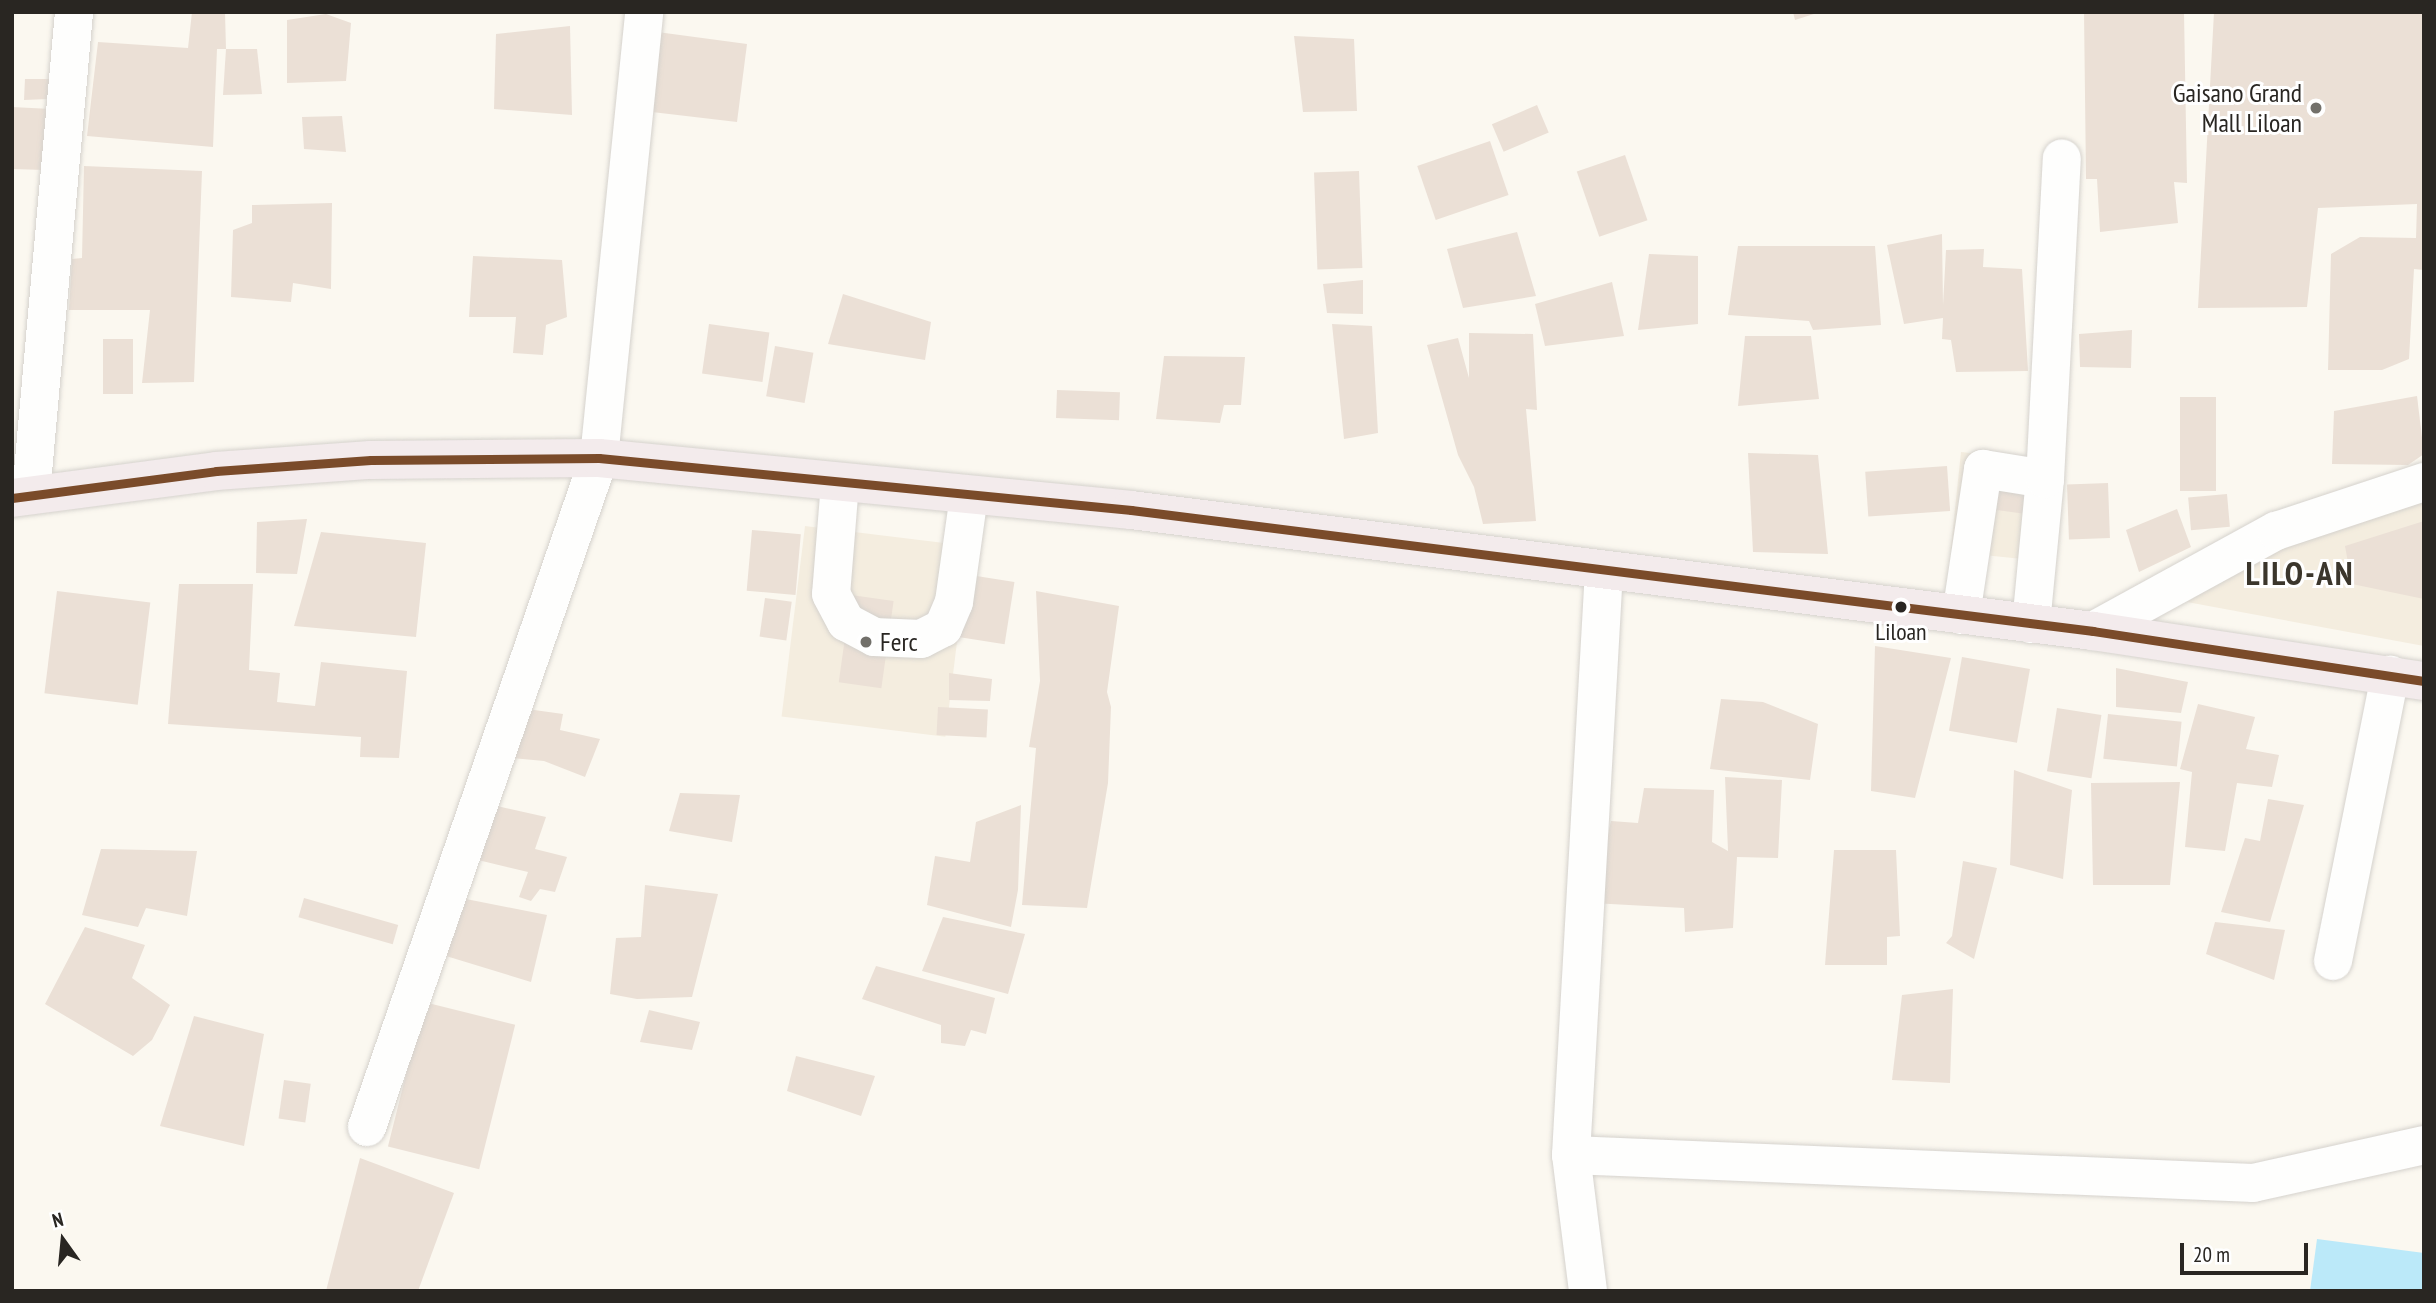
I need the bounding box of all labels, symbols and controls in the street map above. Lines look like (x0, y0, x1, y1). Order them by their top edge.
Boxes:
place label: Gaisano Grand Mall Liloan (2173, 77, 2302, 138)
marker: Gaisano Grand Mall Liloan (2308, 100, 2324, 116)
district label: LILO-AN (2246, 553, 2354, 593)
marker: Liloan (1894, 600, 1908, 614)
place label: Liloan (1875, 618, 1927, 646)
place label: Ferc (880, 626, 918, 658)
marker: Ferc (858, 634, 874, 650)
north arrow (28, 1205, 98, 1275)
text: N (49, 1207, 66, 1233)
scale bar (2184, 1230, 2312, 1274)
text: 20 m (2193, 1241, 2230, 1268)

